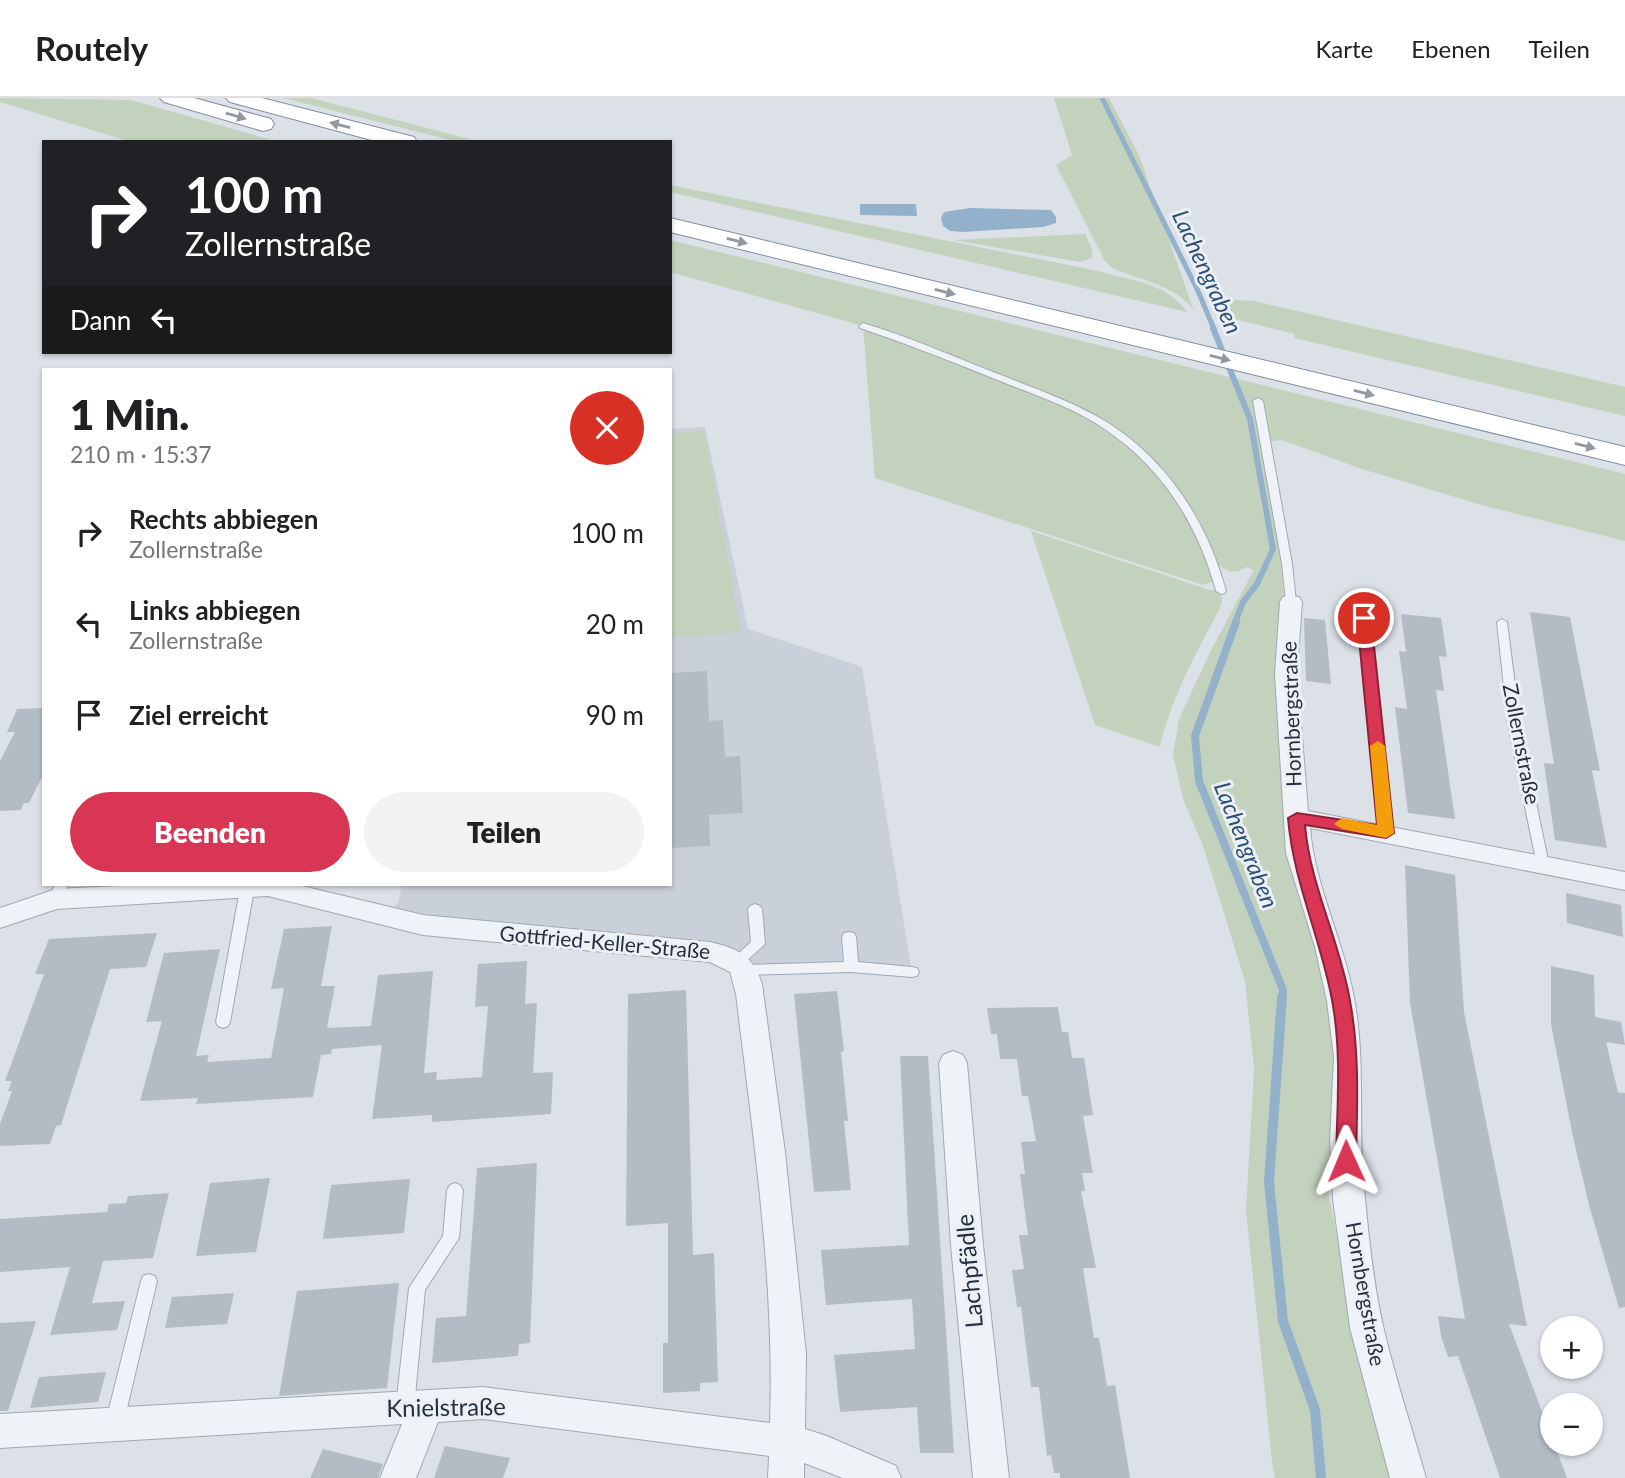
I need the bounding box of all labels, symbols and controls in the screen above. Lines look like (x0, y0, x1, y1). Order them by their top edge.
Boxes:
text: Routely (35, 28, 148, 68)
text: Karte (1316, 34, 1373, 63)
text: Ebenen (1411, 34, 1491, 63)
text: Teilen (1529, 34, 1590, 63)
one-way arrow (226, 112, 247, 122)
one-way arrow (329, 119, 351, 130)
text: 100 m (185, 165, 323, 223)
icon: right (70, 168, 161, 259)
water label: Lachengraben (1167, 205, 1249, 338)
text: Zollernstraße (185, 224, 371, 263)
one-way arrow (726, 236, 748, 247)
one-way arrow (934, 287, 956, 298)
icon: left (145, 301, 183, 339)
text: Dann (70, 304, 131, 336)
one-way arrow (1209, 353, 1231, 364)
one-way arrow (1353, 388, 1375, 399)
text: 1 Min. (70, 389, 189, 439)
button: close (570, 391, 644, 465)
text: 210 m · 15:37 (70, 440, 212, 468)
one-way arrow (1574, 441, 1596, 452)
text: Rechts abbiegen (129, 503, 318, 535)
icon: right (70, 514, 108, 552)
text: 100 m (571, 517, 644, 549)
text: Zollernstraße (129, 535, 263, 563)
pin (1334, 588, 1394, 648)
text: Links abbiegen (129, 594, 301, 626)
icon: arrive (1345, 599, 1383, 637)
icon: left (70, 605, 108, 643)
text: 20 m (586, 608, 644, 640)
text: Zollernstraße (129, 626, 263, 654)
street label: Hornbergstraße (1275, 641, 1306, 787)
street label: Zollernstraße (1499, 681, 1546, 806)
icon: arrive (70, 696, 108, 734)
text: Ziel erreicht (129, 699, 268, 731)
text: 90 m (586, 699, 644, 731)
water label: Lachengraben (1209, 777, 1285, 912)
button: Beenden (70, 792, 350, 872)
button: Teilen (364, 792, 644, 872)
street label: Gottfried-Keller-Straße (499, 920, 712, 963)
position arrow (1309, 1124, 1383, 1198)
street label: Lachpfädle (949, 1213, 988, 1329)
street label: Hornbergstraße (1341, 1220, 1391, 1368)
map controls (1540, 1316, 1603, 1456)
button: + (1540, 1316, 1603, 1379)
street label: Knielstraße (386, 1391, 506, 1422)
button: − (1540, 1393, 1603, 1456)

